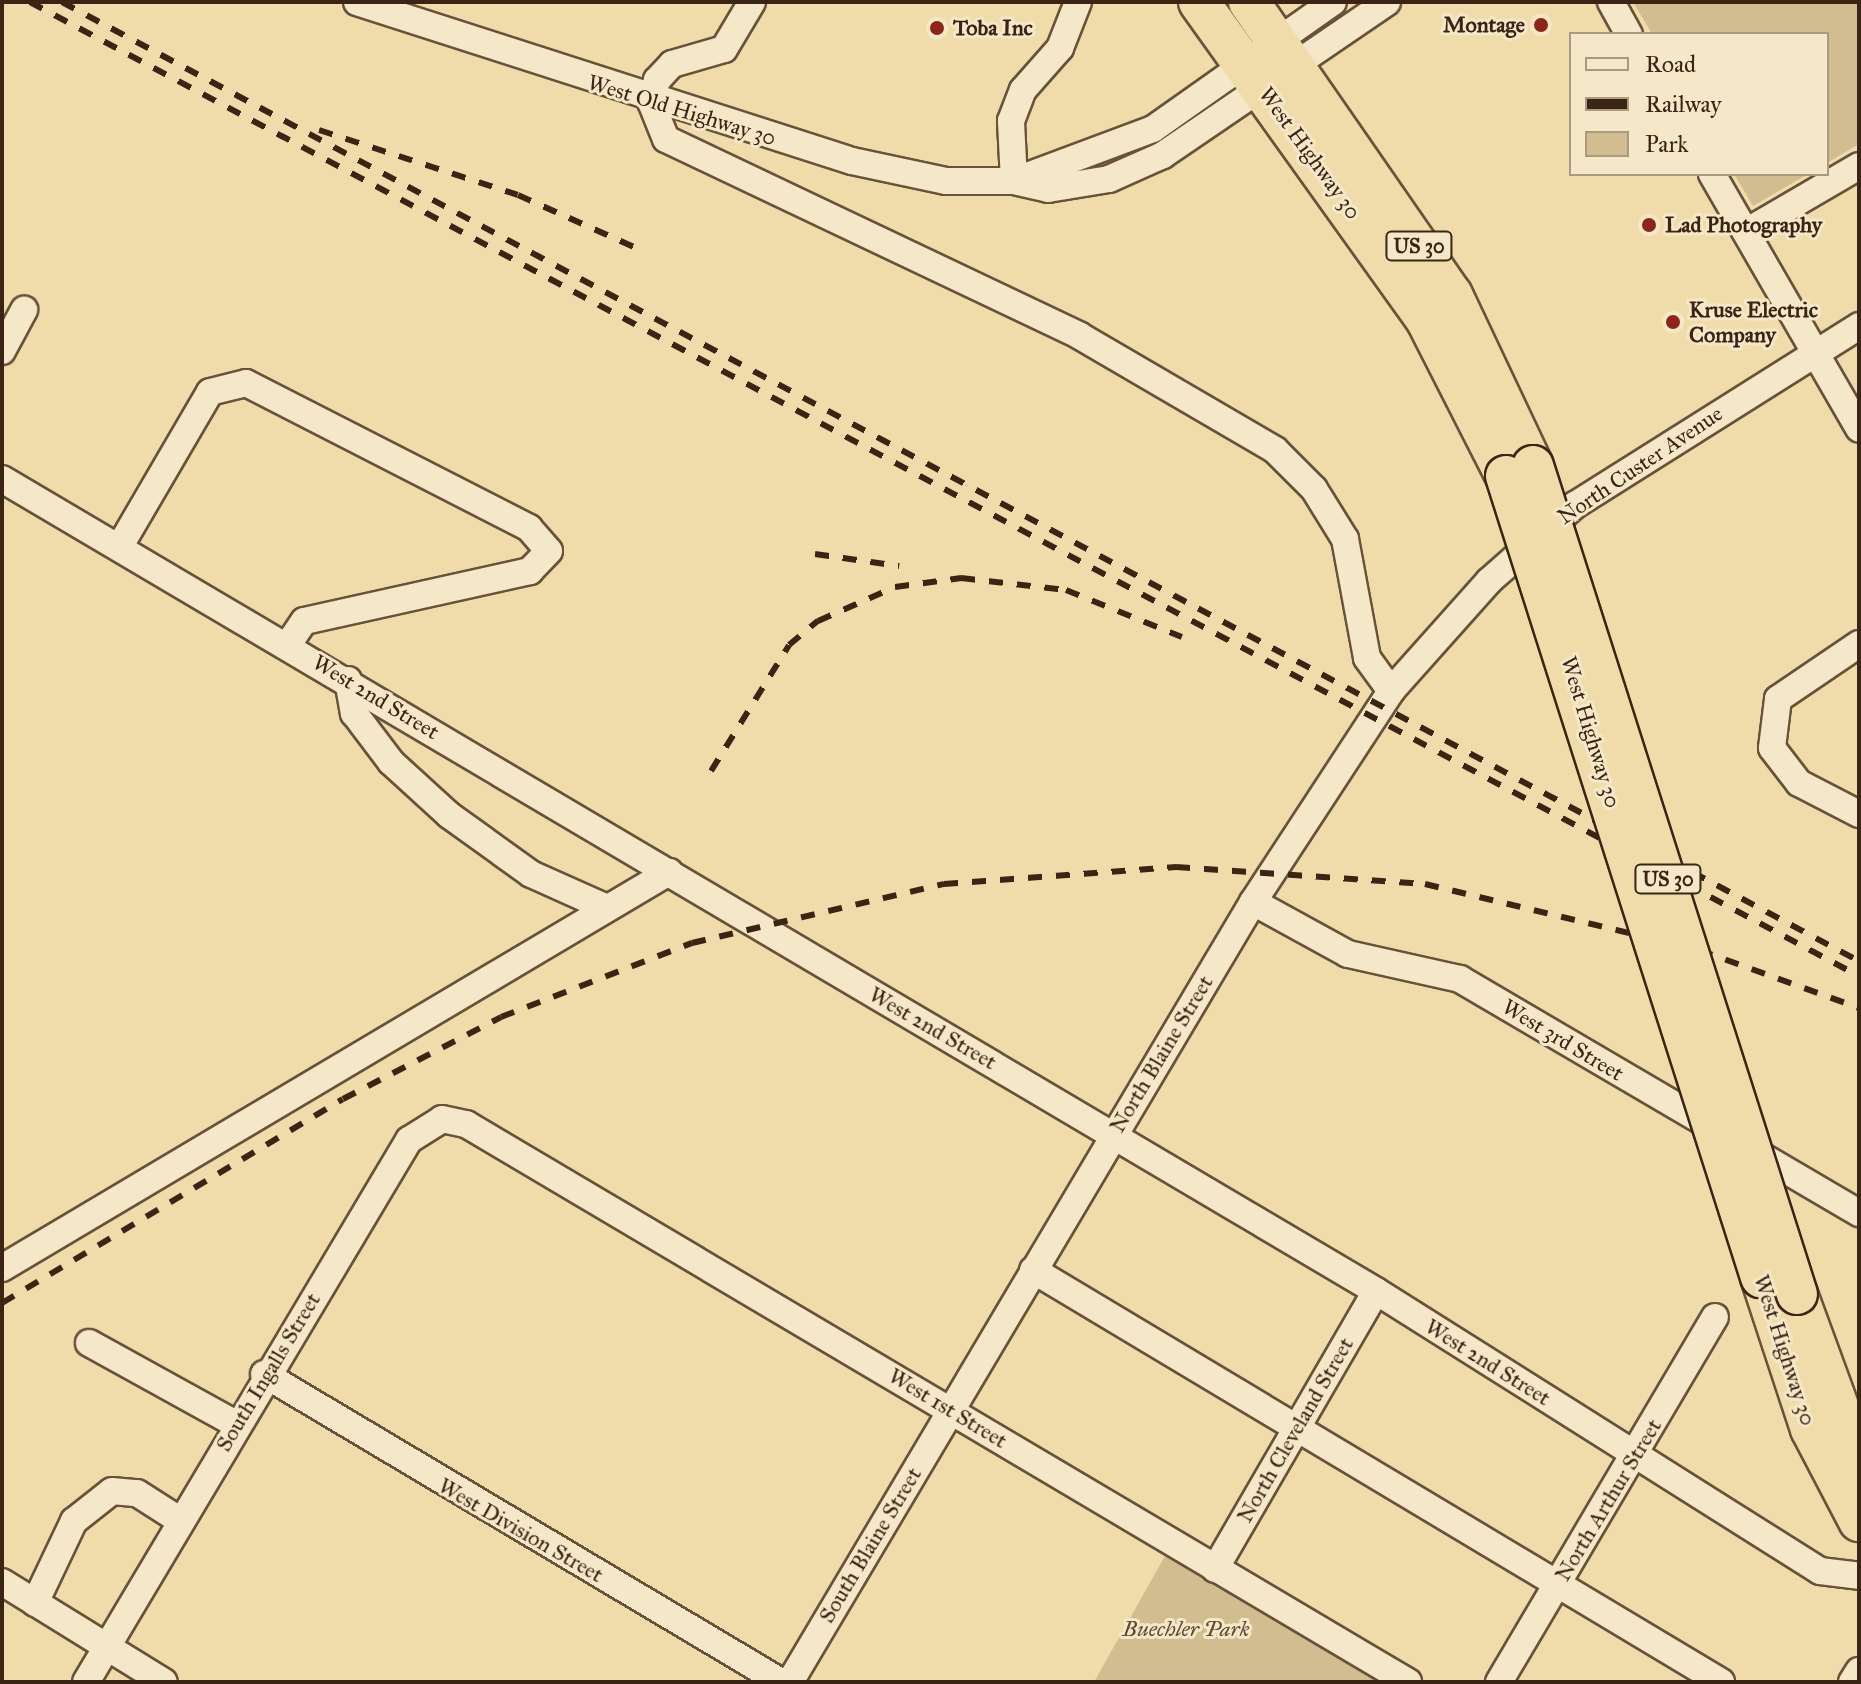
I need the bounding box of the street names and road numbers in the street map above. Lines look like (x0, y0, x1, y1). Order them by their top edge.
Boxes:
street label: West Old Highway 30 (585, 69, 779, 151)
street label: West Highway 30 (1253, 82, 1367, 224)
road number: US 30 (1385, 230, 1453, 262)
street label: North Custer Avenue (1553, 400, 1727, 530)
street label: West 2nd Street (308, 649, 444, 745)
street label: West Highway 30 (1555, 653, 1627, 811)
road number: US 30 (1634, 863, 1702, 895)
street label: North Blaine Street (1104, 971, 1218, 1137)
street label: West 2nd Street (865, 981, 1001, 1075)
street label: West 3rd Street (1497, 993, 1629, 1087)
street label: West Highway 30 (1748, 1271, 1822, 1429)
street label: South Ingalls Street (210, 1288, 326, 1456)
street label: West 2nd Street (1420, 1313, 1556, 1411)
street label: North Cleveland Street (1231, 1333, 1359, 1527)
street label: West 1st Street (884, 1362, 1012, 1454)
street label: North Arthur Street (1549, 1414, 1667, 1586)
street label: South Blaine Street (813, 1462, 927, 1628)
street label: West Division Street (434, 1472, 608, 1588)

